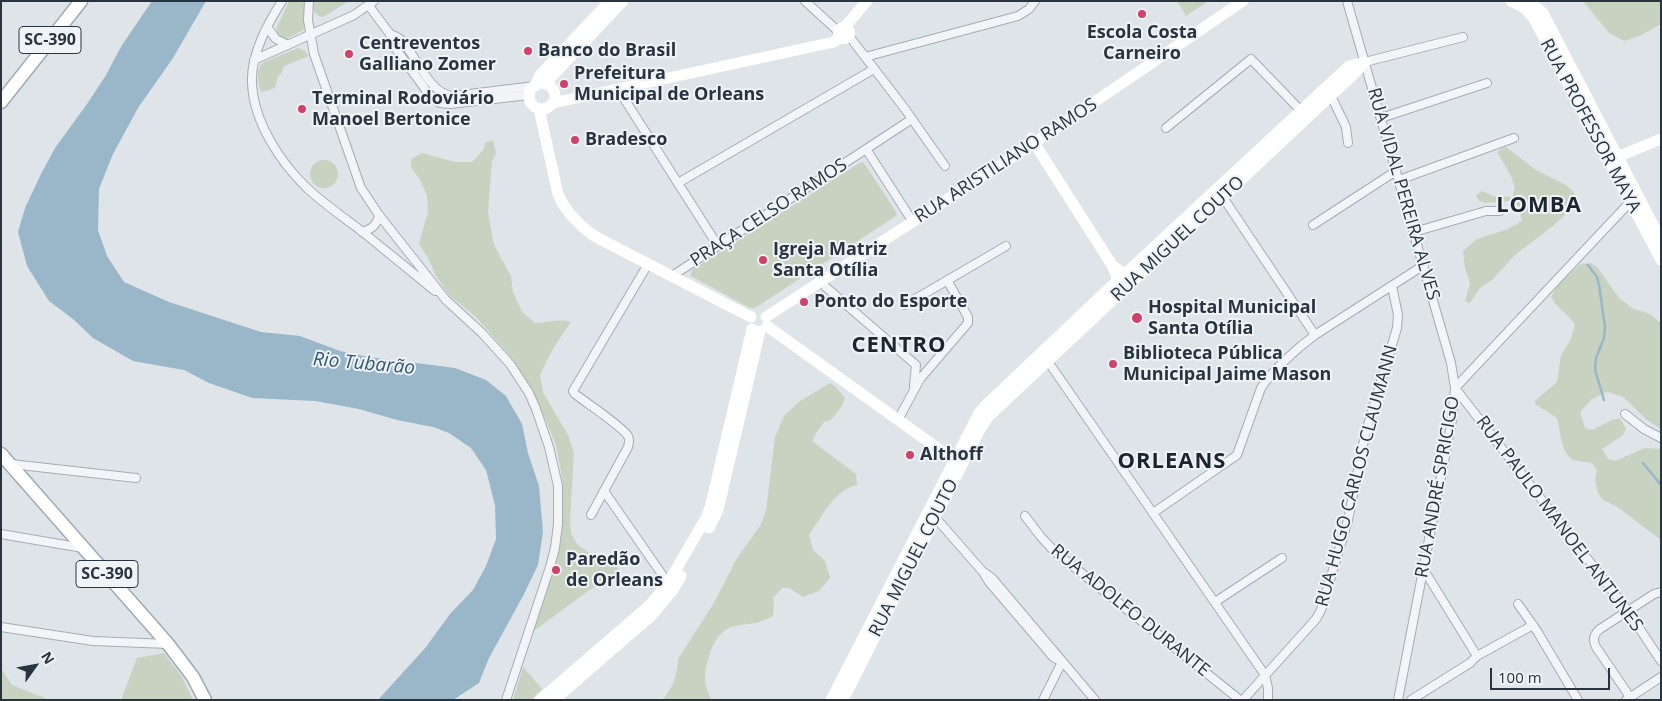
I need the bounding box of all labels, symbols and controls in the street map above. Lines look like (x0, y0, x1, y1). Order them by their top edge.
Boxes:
marker: Escola Costa Carneiro (1136, 8, 1148, 20)
place label: Escola Costa Carneiro (1087, 22, 1197, 64)
road number: SC-390 (19, 26, 81, 54)
place label: Centreventos Galliano Zomer (359, 33, 496, 76)
street label: RUA PROFESSOR MAYA (1535, 35, 1645, 217)
place label: Banco do Brasil (538, 40, 676, 62)
marker: Banco do Brasil (522, 45, 534, 57)
marker: Centreventos Galliano Zomer (343, 48, 355, 60)
place label: Prefeitura Municipal de Orleans (574, 63, 764, 106)
marker: Prefeitura Municipal de Orleans (558, 78, 570, 90)
street label: RUA VIDAL PEREIRA ALVES (1362, 85, 1444, 303)
place label: Terminal Rodoviário Manoel Bertonice (312, 88, 494, 130)
street label: RUA ARISTILIANO RAMOS (911, 94, 1101, 228)
marker: Terminal Rodoviário Manoel Bertonice (296, 103, 308, 115)
place label: Bradesco (585, 129, 668, 151)
marker: Bradesco (569, 134, 581, 146)
street label: PRAÇA CELSO RAMOS (687, 154, 851, 272)
street label: RUA MIGUEL COUTO (1107, 172, 1249, 306)
district label: LOMBA (1496, 193, 1582, 219)
place label: Igreja Matriz Santa Otília (773, 239, 887, 282)
marker: Igreja Matriz Santa Otília (757, 254, 769, 266)
place label: Ponto do Esporte (814, 291, 967, 313)
marker: Ponto do Esporte (798, 296, 810, 308)
place label: Hospital Municipal Santa Otília (1148, 297, 1316, 340)
marker: Hospital Municipal Santa Otília (1130, 311, 1144, 325)
district label: CENTRO (851, 333, 947, 359)
place label: Biblioteca Pública Municipal Jaime Mason (1123, 343, 1331, 386)
street label: RUA HUGO CARLOS CLAUMANN (1312, 343, 1402, 609)
water label: Rio Tubarão (312, 348, 416, 380)
marker: Biblioteca Pública Municipal Jaime Mason (1107, 358, 1119, 370)
street label: RUA ANDRÉ SPRICIGO (1411, 394, 1465, 580)
street label: RUA PAULO MANOEL ANTUNES (1471, 412, 1647, 636)
place label: Althoff (920, 444, 983, 466)
marker: Althoff (904, 449, 916, 461)
district label: ORLEANS (1117, 449, 1227, 475)
street label: RUA MIGUEL COUTO (865, 476, 963, 640)
street label: RUA ADOLFO DURANTE (1046, 540, 1214, 682)
place label: Paredão de Orleans (566, 549, 663, 592)
road number: SC-390 (76, 560, 138, 588)
marker: Paredão de Orleans (550, 564, 562, 576)
north arrow (10, 641, 60, 691)
text: N (37, 648, 59, 668)
scale bar (1492, 658, 1612, 690)
text: 100 m (1498, 667, 1542, 687)

